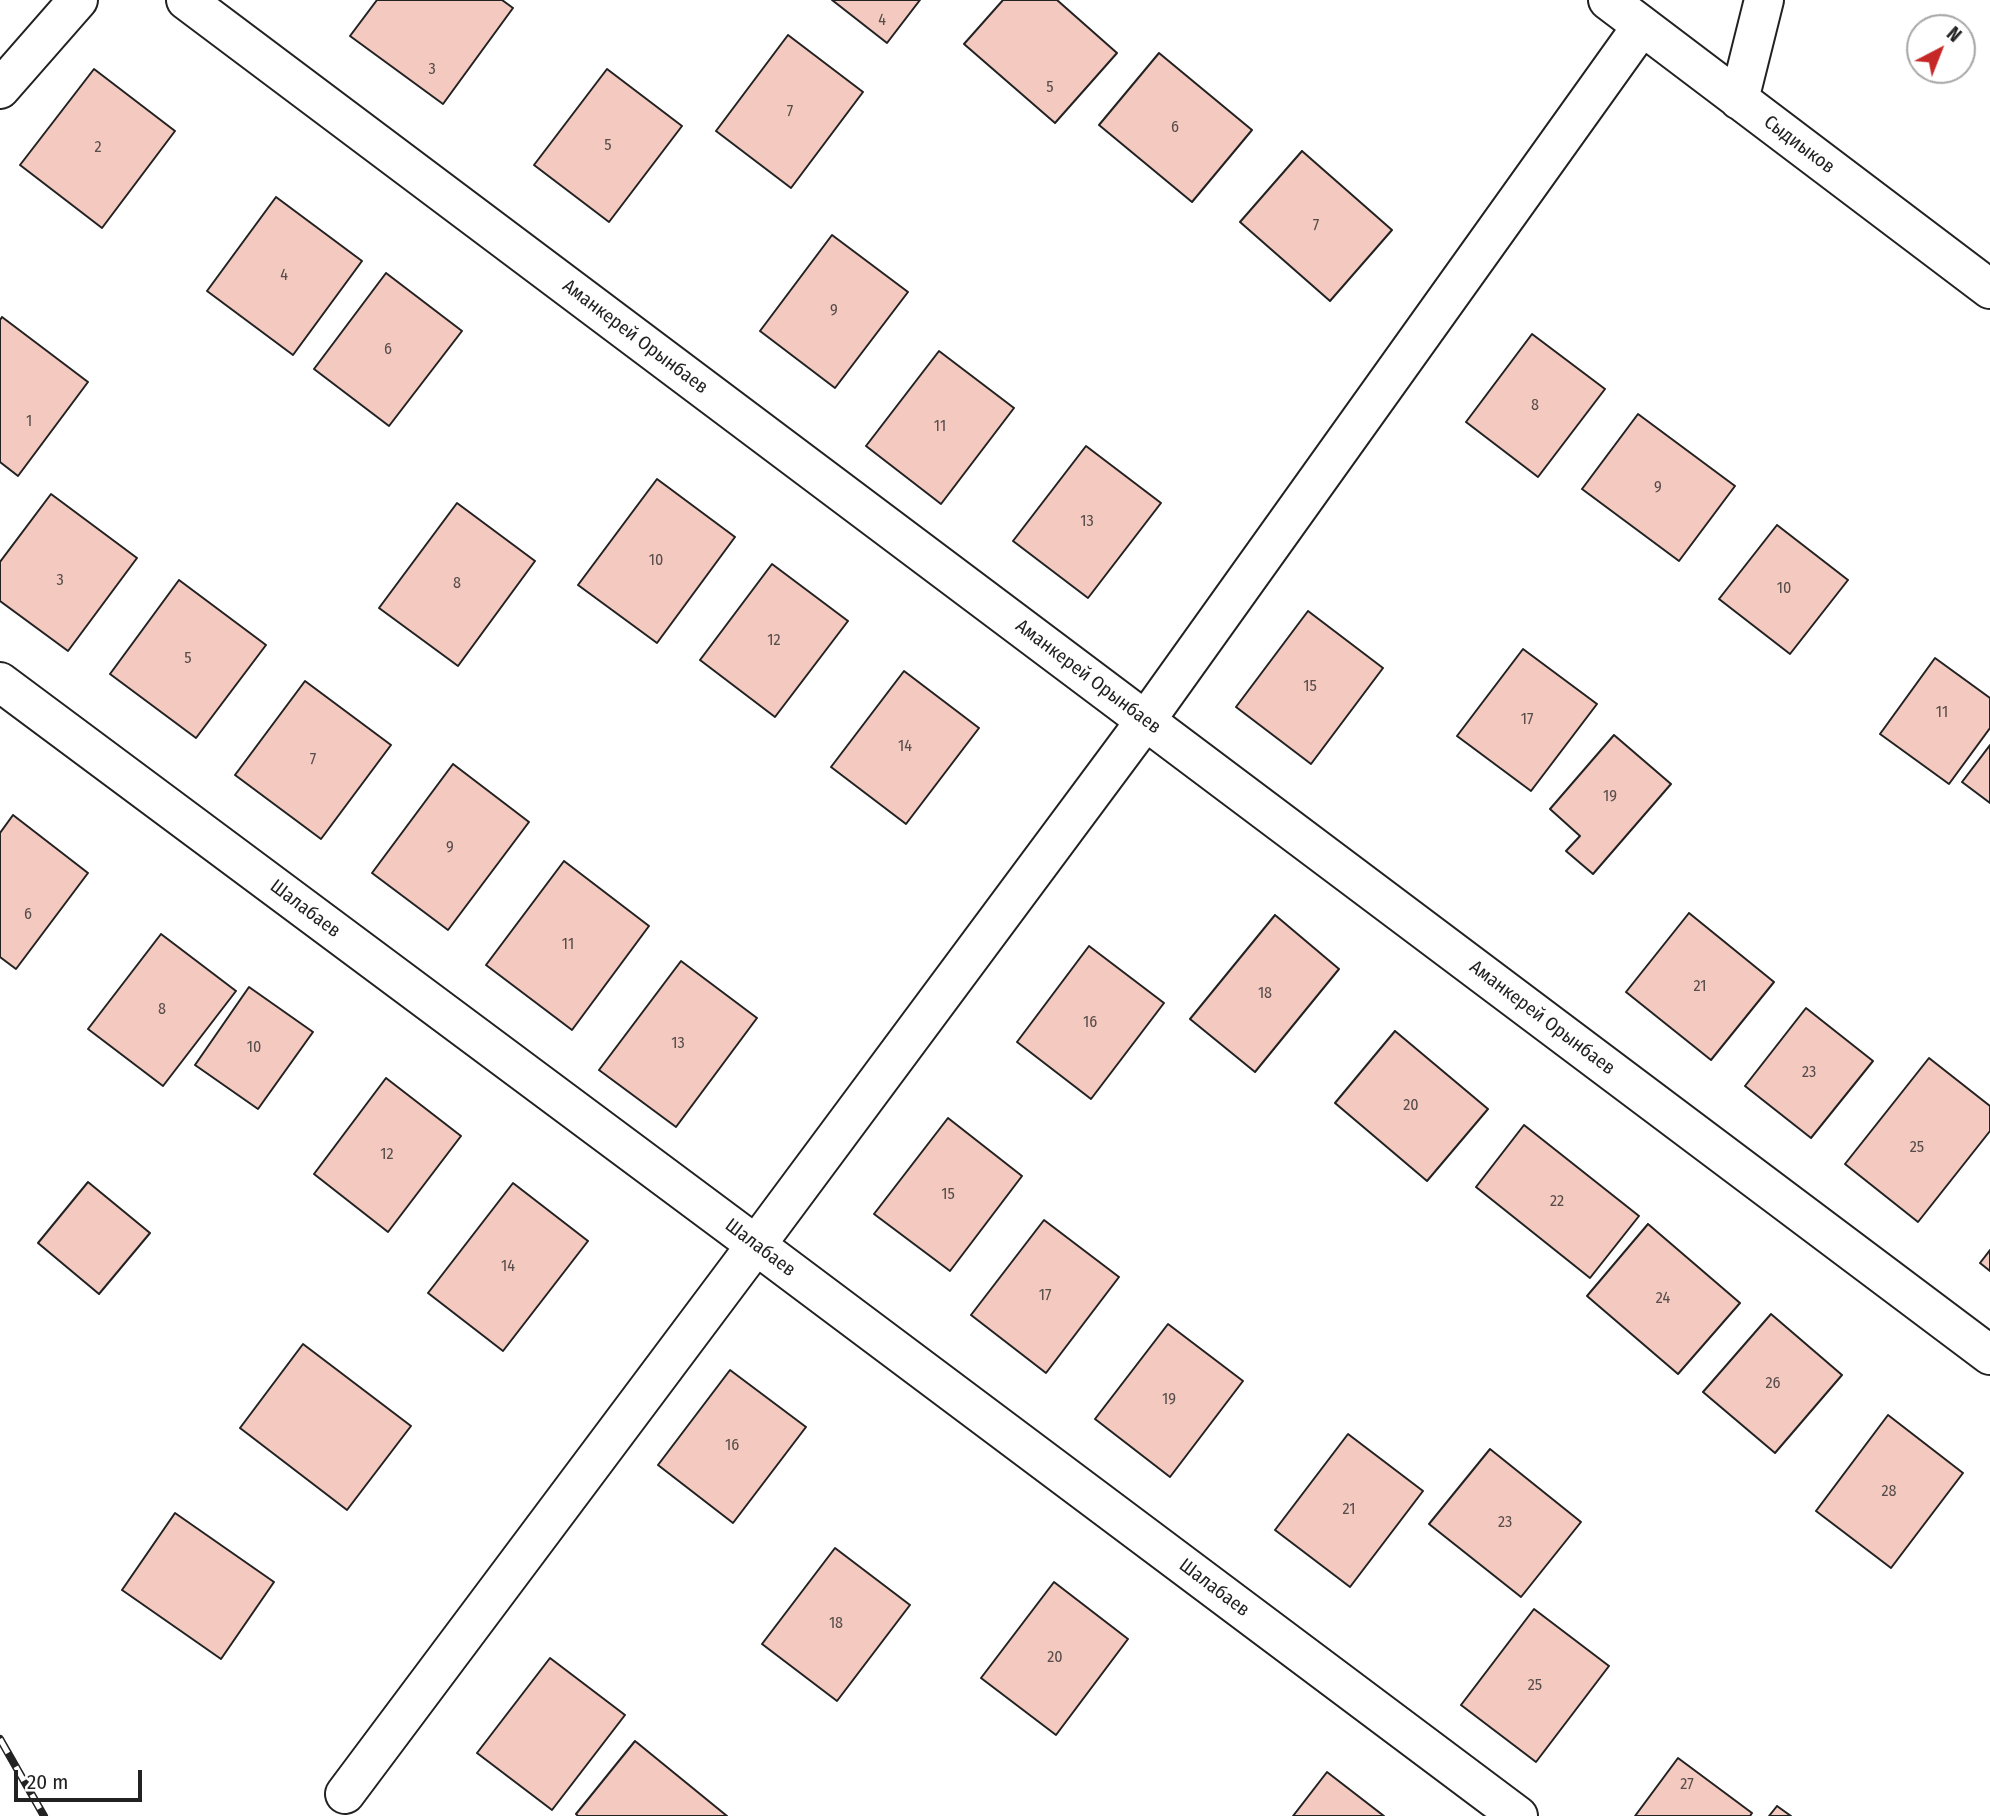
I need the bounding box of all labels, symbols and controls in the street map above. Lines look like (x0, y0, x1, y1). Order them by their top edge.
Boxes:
house number: 4 (878, 11, 886, 31)
north arrow (1906, 14, 1976, 84)
text: N (1942, 22, 1966, 47)
house number: 3 (428, 60, 436, 80)
house number: 5 (1046, 78, 1054, 98)
house number: 7 (787, 102, 793, 122)
street label: Сыдиыков (1759, 111, 1839, 179)
house number: 6 (1171, 118, 1179, 138)
house number: 5 (604, 136, 612, 156)
house number: 2 (94, 138, 102, 158)
house number: 7 (1313, 216, 1319, 236)
house number: 4 (280, 266, 288, 286)
street label: Аманкерей Орынбаев (558, 275, 712, 399)
house number: 9 (830, 301, 838, 321)
house number: 6 (384, 340, 392, 360)
house number: 8 (1531, 396, 1539, 416)
house number: 1 (26, 412, 32, 432)
house number: 11 (934, 417, 946, 437)
house number: 9 (1654, 478, 1662, 498)
house number: 13 (1080, 512, 1094, 532)
house number: 10 (649, 551, 663, 571)
house number: 3 (56, 571, 64, 591)
house number: 8 (453, 574, 461, 594)
house number: 10 (1777, 579, 1791, 599)
street label: Аманкерей Орынбаев (1011, 615, 1165, 739)
house number: 12 (767, 631, 781, 651)
house number: 5 (184, 649, 192, 669)
house number: 15 (1303, 677, 1317, 697)
house number: 11 (1936, 703, 1948, 723)
house number: 17 (1521, 710, 1533, 730)
house number: 14 (898, 737, 912, 757)
house number: 7 (310, 750, 316, 770)
house number: 19 (1603, 787, 1617, 807)
house number: 9 (446, 838, 454, 858)
street label: Шалабаев (265, 875, 345, 943)
house number: 6 (24, 905, 32, 925)
house number: 11 (562, 935, 574, 955)
street label: Аманкерей Орынбаев (1465, 956, 1619, 1080)
house number: 21 (1694, 977, 1706, 997)
house number: 18 (1258, 984, 1272, 1004)
house number: 8 (158, 1000, 166, 1020)
house number: 16 (1083, 1013, 1097, 1033)
house number: 13 (671, 1034, 685, 1054)
house number: 10 (247, 1038, 261, 1058)
house number: 23 (1802, 1063, 1816, 1083)
house number: 20 (1403, 1096, 1419, 1116)
house number: 25 (1910, 1138, 1924, 1158)
house number: 12 (380, 1145, 394, 1165)
house number: 15 (941, 1185, 955, 1205)
house number: 22 (1550, 1192, 1564, 1212)
street label: Шалабаев (720, 1214, 800, 1282)
house number: 14 (501, 1257, 515, 1277)
house number: 17 (1039, 1286, 1051, 1306)
house number: 24 (1656, 1289, 1670, 1309)
house number: 26 (1766, 1374, 1780, 1394)
house number: 19 (1162, 1390, 1176, 1410)
house number: 16 (725, 1436, 739, 1456)
house number: 28 (1881, 1482, 1897, 1502)
house number: 21 (1343, 1500, 1355, 1520)
house number: 23 (1498, 1513, 1512, 1533)
street label: Шалабаев (1174, 1554, 1254, 1622)
house number: 18 (829, 1614, 843, 1634)
house number: 20 (1047, 1648, 1063, 1668)
house number: 25 (1528, 1676, 1542, 1696)
scale bar (18, 1756, 145, 1800)
text: 20 m (27, 1769, 68, 1795)
house number: 27 (1680, 1775, 1694, 1795)

